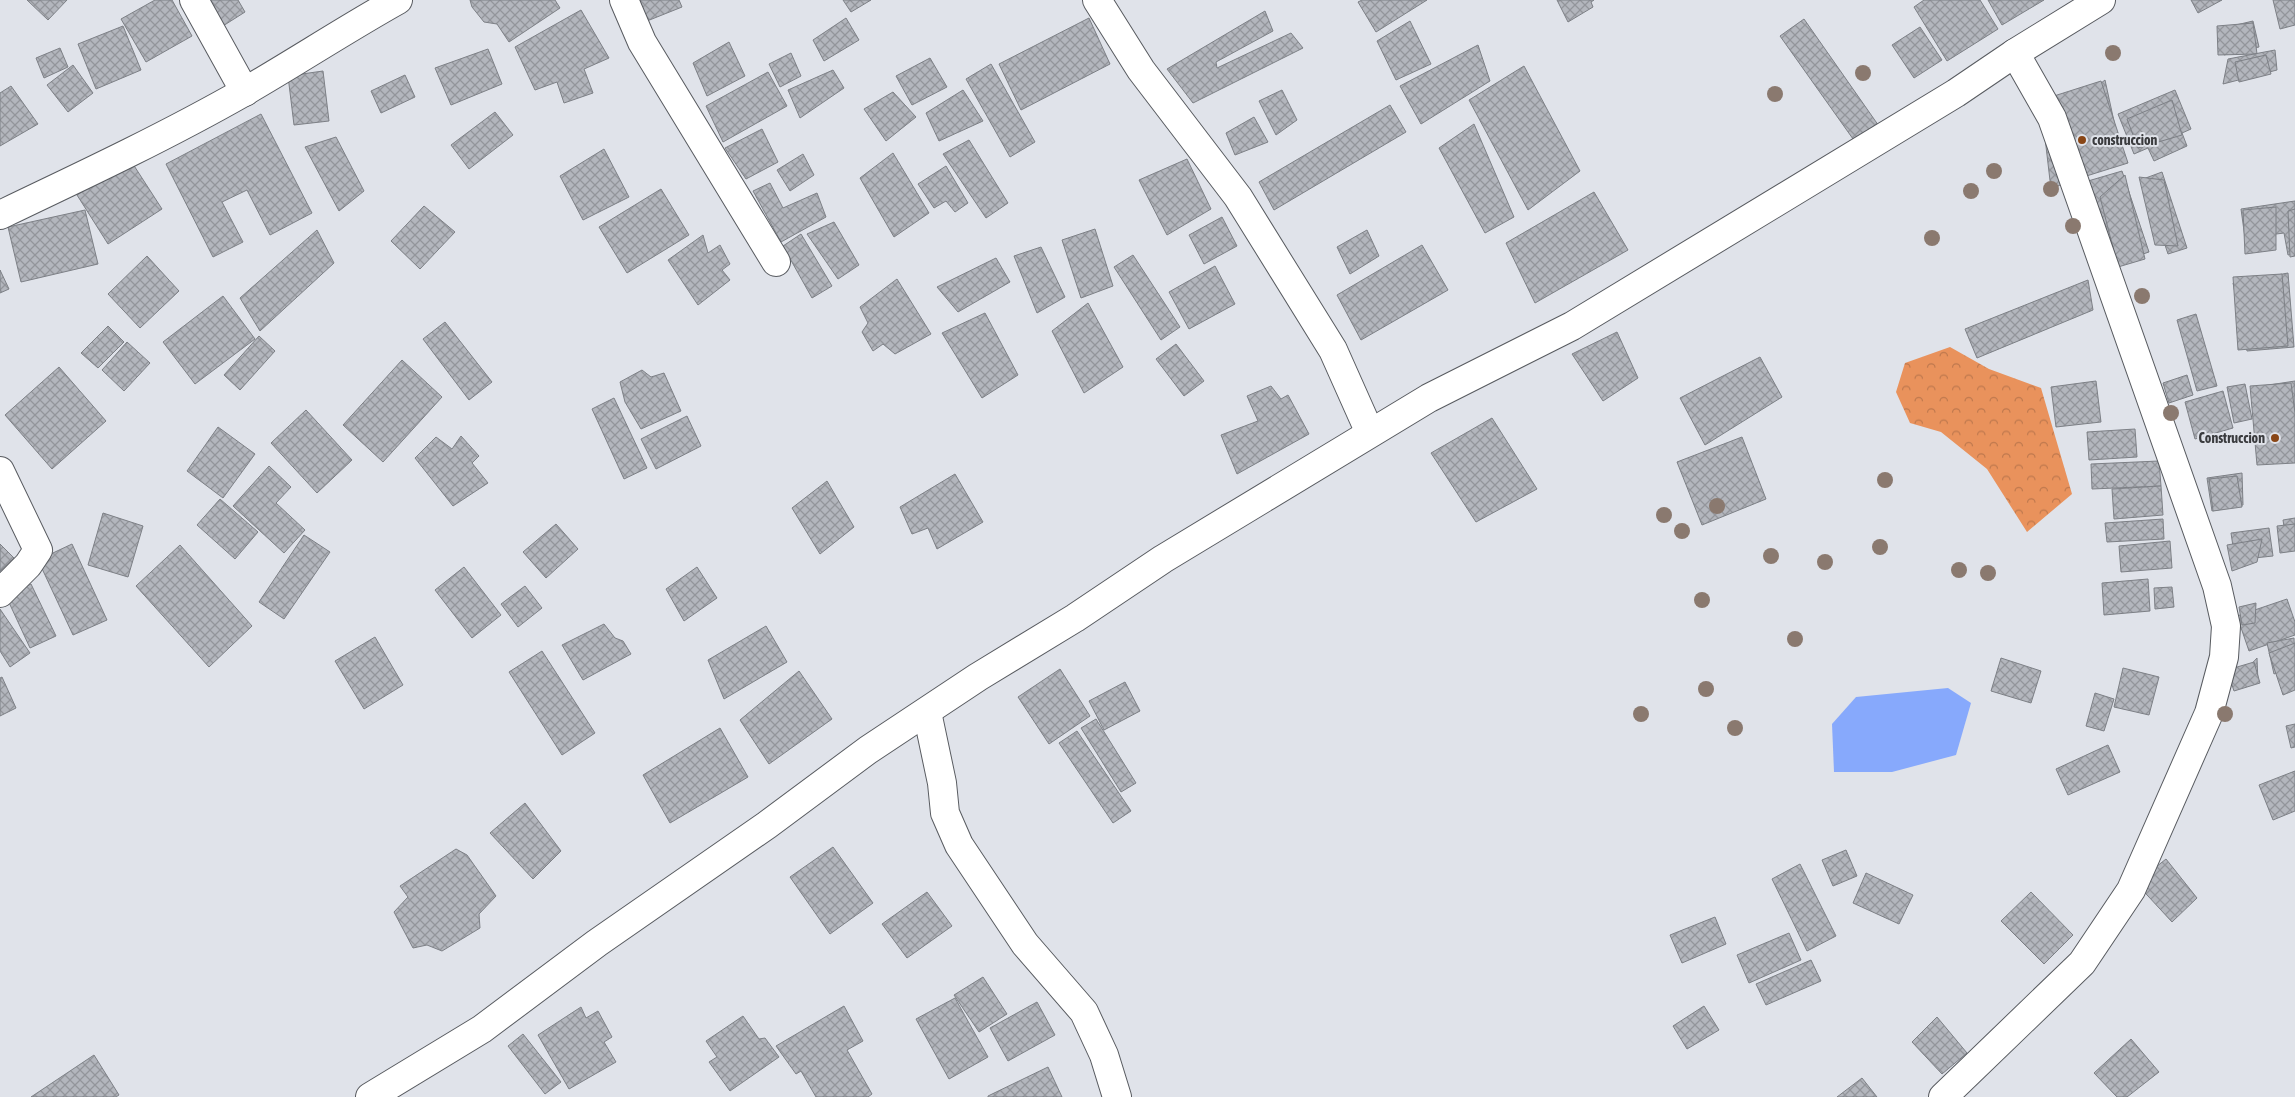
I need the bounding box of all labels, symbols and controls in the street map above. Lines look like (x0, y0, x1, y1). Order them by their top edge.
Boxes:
place label: construccion (2092, 132, 2158, 148)
marker: construccion (2076, 134, 2088, 146)
place label: Construccion (2199, 430, 2265, 446)
marker: Construccion (2269, 432, 2281, 444)

